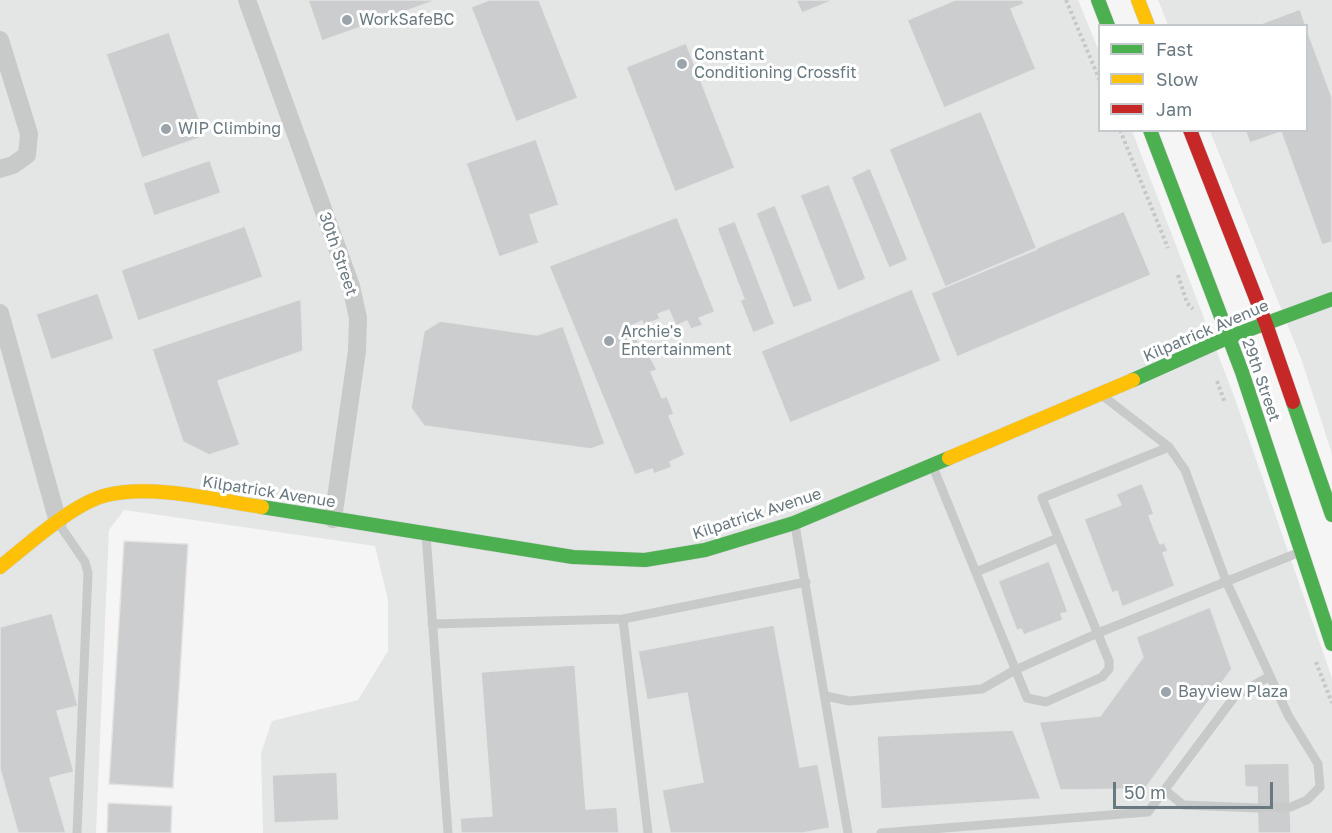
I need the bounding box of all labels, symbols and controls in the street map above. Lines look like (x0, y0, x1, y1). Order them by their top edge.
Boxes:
place label: WorkSafeBC (359, 10, 454, 30)
marker: WorkSafeBC (340, 13, 354, 27)
legend (1098, 24, 1308, 132)
text: Fast (1156, 38, 1193, 60)
place label: Constant Conditioning Crossfit (694, 45, 857, 83)
marker: Constant Conditioning Crossfit (675, 57, 689, 71)
text: Slow (1156, 68, 1198, 90)
text: Jam (1156, 98, 1192, 120)
place label: WIP Climbing (178, 119, 281, 139)
marker: WIP Climbing (159, 122, 173, 136)
street label: 30th Street (315, 210, 361, 298)
street label: Kilpatrick Avenue (1140, 296, 1272, 366)
place label: Archie's Entertainment (621, 322, 732, 360)
marker: Archie's Entertainment (602, 334, 616, 348)
street label: 29th Street (1238, 336, 1284, 424)
street label: Kilpatrick Avenue (201, 472, 337, 512)
street label: Kilpatrick Avenue (690, 484, 824, 544)
place label: Bayview Plaza (1178, 682, 1288, 702)
marker: Bayview Plaza (1159, 685, 1173, 699)
scale bar (1116, 770, 1276, 808)
text: 50 m (1124, 781, 1166, 803)

